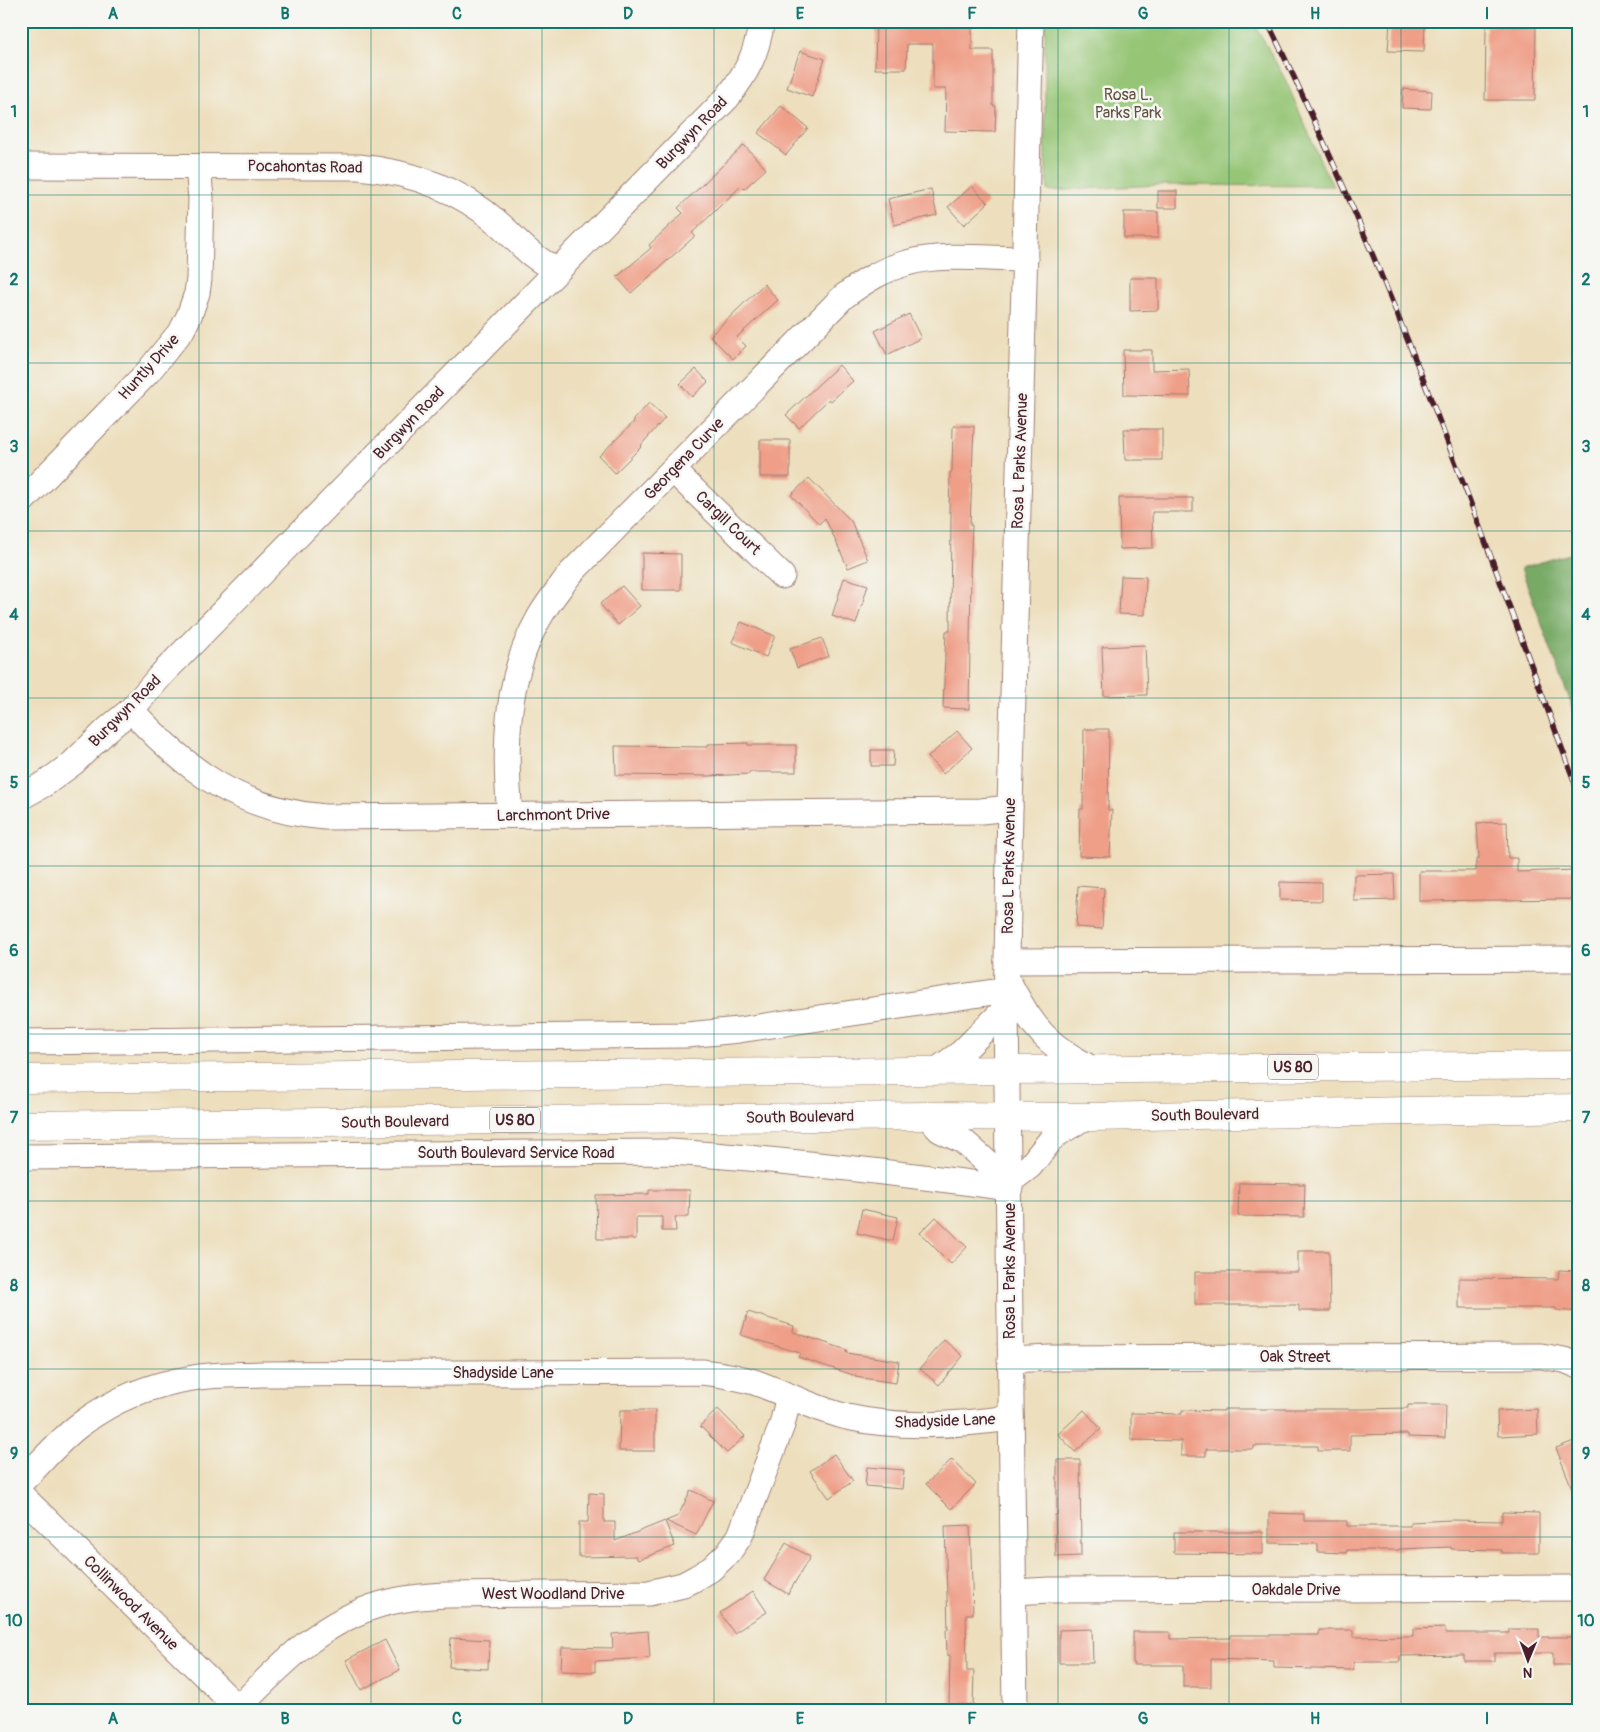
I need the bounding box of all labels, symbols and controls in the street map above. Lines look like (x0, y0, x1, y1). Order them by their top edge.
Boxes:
text: A (108, 4, 119, 24)
text: B (280, 4, 290, 24)
text: C (452, 4, 462, 24)
text: D (623, 4, 633, 24)
text: E (796, 4, 805, 24)
text: F (967, 4, 977, 24)
text: G (1138, 4, 1149, 24)
text: H (1310, 4, 1320, 24)
text: I (1485, 4, 1489, 24)
park label: Rosa L. Parks Park (1095, 85, 1162, 123)
street label: Burgwyn Road (652, 92, 732, 174)
text: 1 (11, 102, 17, 122)
text: 1 (1583, 102, 1589, 122)
street label: Pocahontas Road (247, 156, 363, 178)
text: 2 (10, 270, 19, 290)
text: 2 (1582, 270, 1591, 290)
street label: Huntly Drive (114, 330, 184, 404)
street label: Burgwyn Road (369, 382, 449, 464)
street label: Rosa L Parks Avenue (1008, 392, 1032, 529)
street label: Georgena Curve (640, 413, 728, 504)
text: 3 (10, 437, 19, 457)
text: 3 (1582, 437, 1591, 457)
street label: Cargill Court (691, 487, 765, 560)
text: 4 (9, 605, 19, 625)
text: 4 (1581, 605, 1591, 625)
street label: Burgwyn Road (85, 671, 165, 751)
text: 5 (10, 773, 19, 793)
text: 5 (1582, 773, 1591, 793)
street label: Rosa L Parks Avenue (998, 798, 1020, 934)
street label: Larchmont Drive (496, 804, 610, 826)
text: 6 (9, 941, 19, 961)
text: 6 (1581, 941, 1591, 961)
road number: US 80 (1268, 1054, 1318, 1080)
street label: South Boulevard (1151, 1104, 1259, 1126)
street label: South Boulevard (746, 1106, 854, 1128)
text: 7 (10, 1108, 19, 1128)
road number: US 80 (490, 1108, 540, 1132)
text: 7 (1582, 1108, 1591, 1128)
street label: South Boulevard (341, 1111, 449, 1133)
street label: South Boulevard Service Road (417, 1143, 615, 1163)
street label: Rosa L Parks Avenue (1000, 1203, 1020, 1339)
text: 8 (10, 1276, 18, 1296)
text: 8 (1582, 1276, 1590, 1296)
street label: Oak Street (1259, 1347, 1331, 1367)
street label: Shadyside Lane (452, 1363, 554, 1383)
street label: Shadyside Lane (894, 1409, 996, 1433)
text: 9 (10, 1444, 18, 1464)
text: 9 (1582, 1444, 1590, 1464)
street label: Collinwood Avenue (79, 1551, 183, 1655)
street label: Oakdale Drive (1252, 1580, 1341, 1600)
street label: West Woodland Drive (482, 1584, 624, 1604)
text: 10 (5, 1611, 23, 1631)
text: 10 (1577, 1611, 1595, 1631)
north arrow (1502, 1634, 1552, 1684)
text: N (1523, 1664, 1533, 1681)
text: A (108, 1709, 119, 1729)
text: B (280, 1709, 290, 1729)
text: C (452, 1709, 462, 1729)
text: D (623, 1709, 633, 1729)
text: E (796, 1709, 805, 1729)
text: F (967, 1709, 977, 1729)
text: G (1138, 1709, 1149, 1729)
text: H (1310, 1709, 1320, 1729)
text: I (1485, 1709, 1489, 1729)

